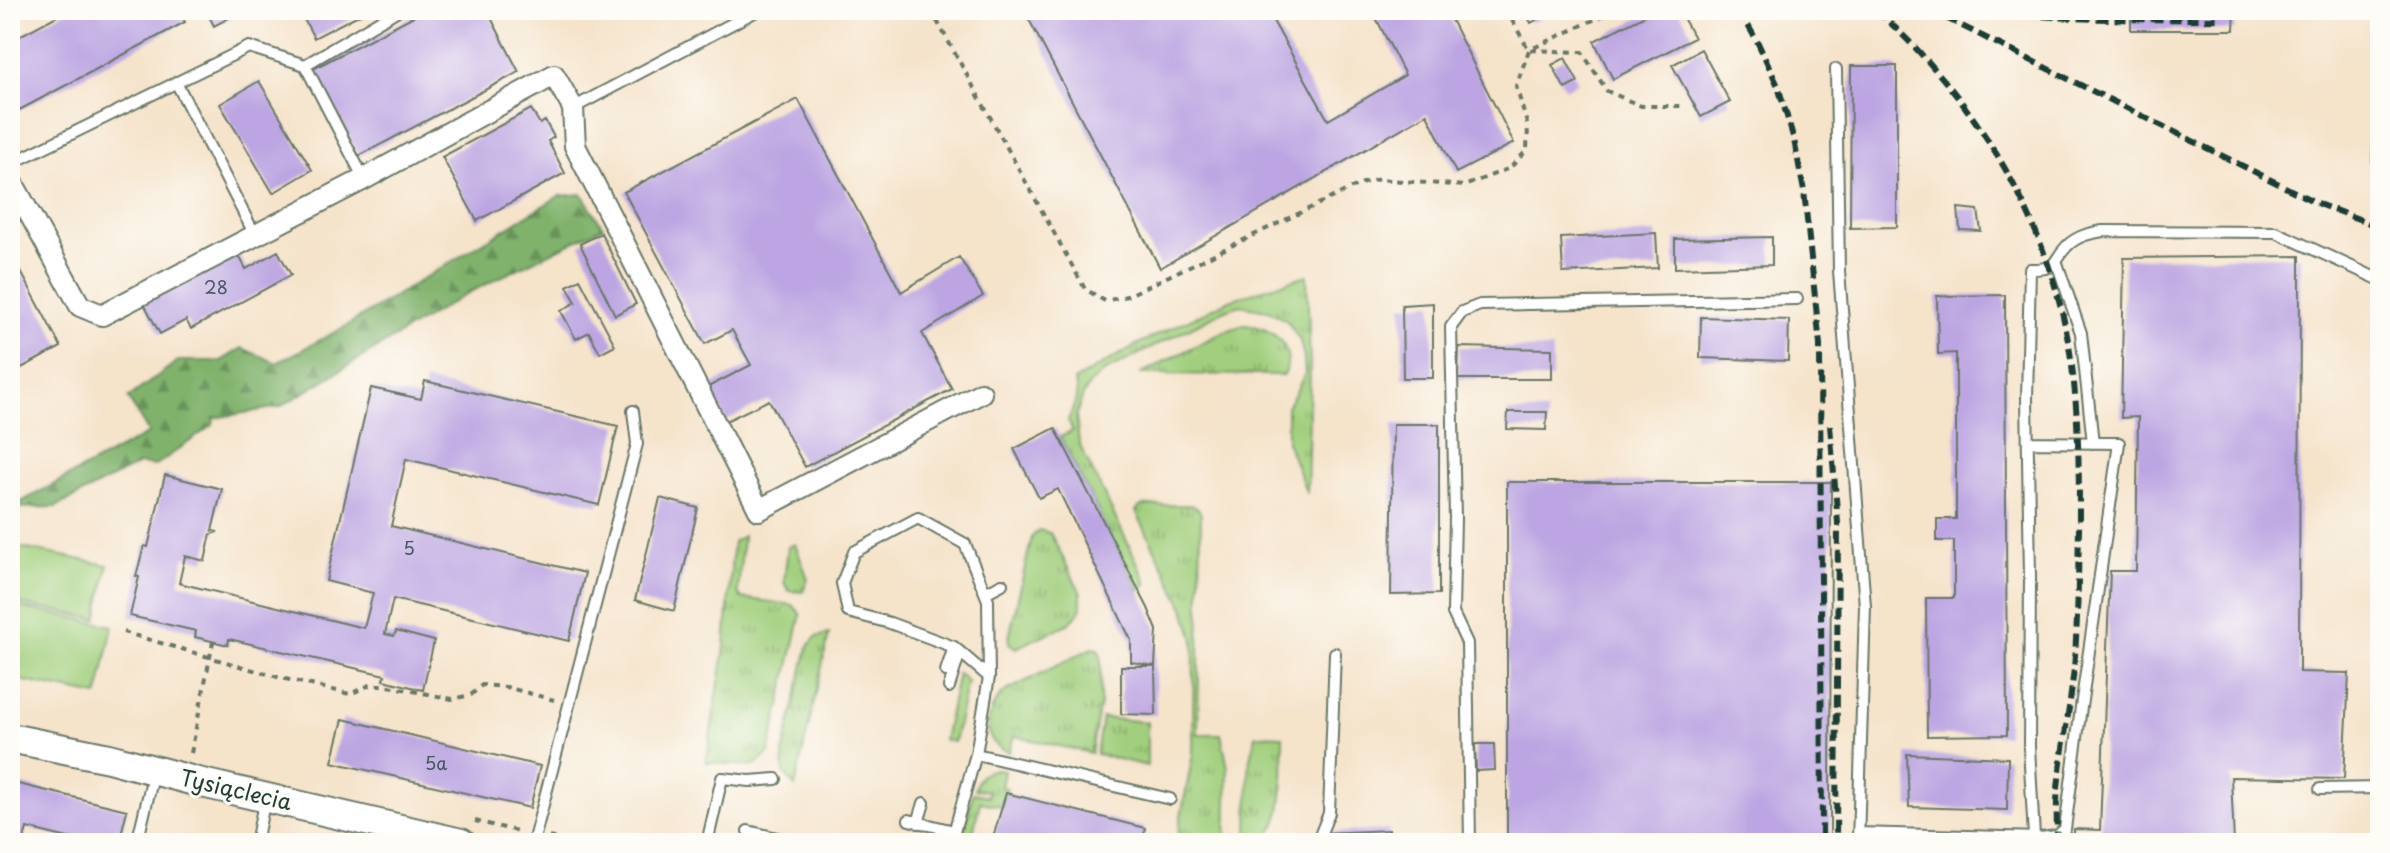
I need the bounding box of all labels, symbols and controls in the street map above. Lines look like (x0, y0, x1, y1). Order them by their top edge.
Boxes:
house number: 28 (204, 273, 228, 300)
house number: 5 (403, 534, 415, 561)
house number: 5a (425, 749, 447, 776)
street label: Tysiąclecia (177, 760, 296, 818)

